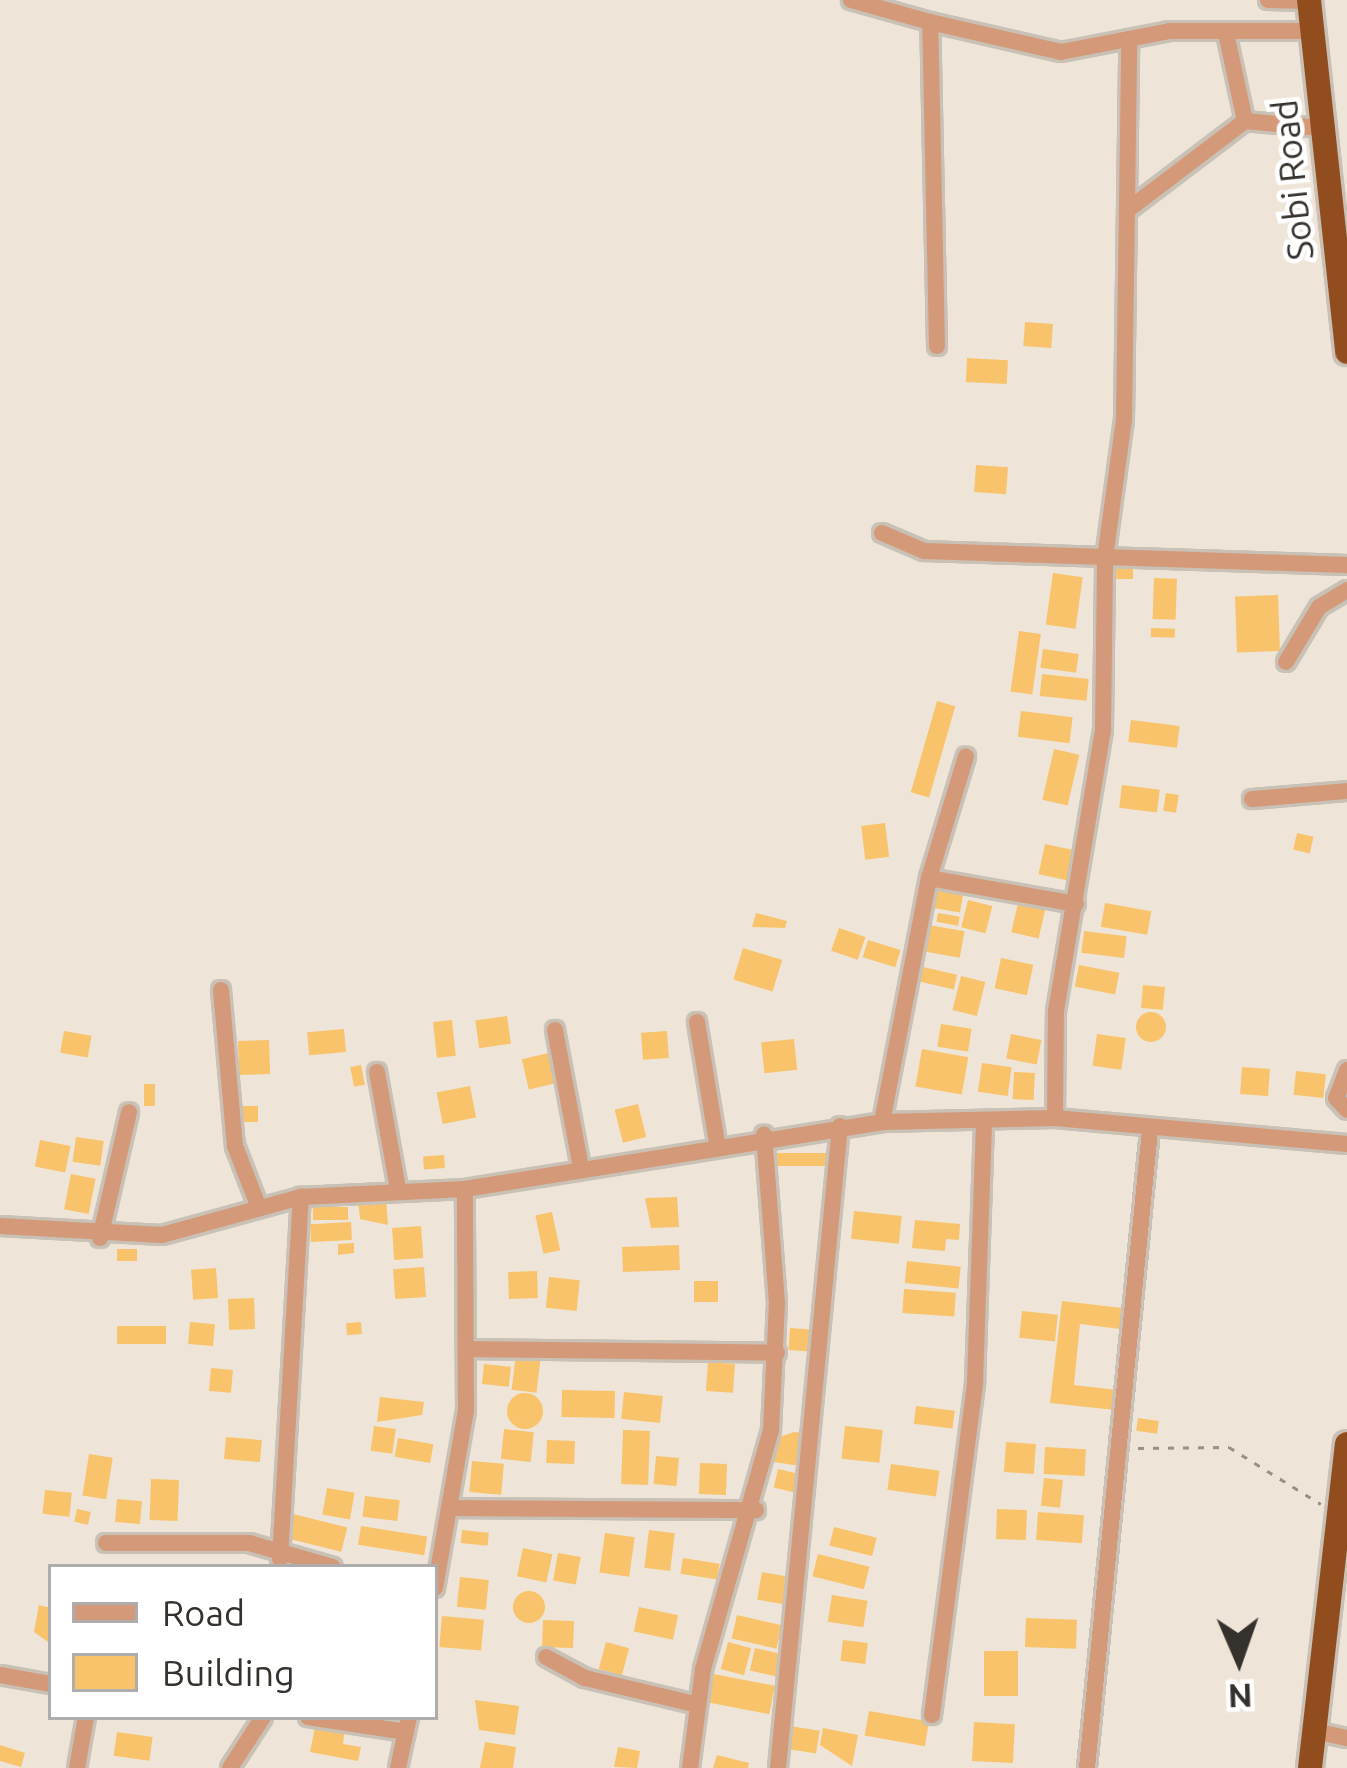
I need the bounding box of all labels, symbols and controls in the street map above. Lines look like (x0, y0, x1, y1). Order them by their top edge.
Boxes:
street label: Sobi Road (1262, 98, 1322, 262)
legend (48, 1564, 438, 1720)
text: Road (162, 1592, 245, 1633)
north arrow (1179, 1600, 1299, 1720)
text: Building (162, 1652, 295, 1693)
text: N (1227, 1678, 1253, 1715)

